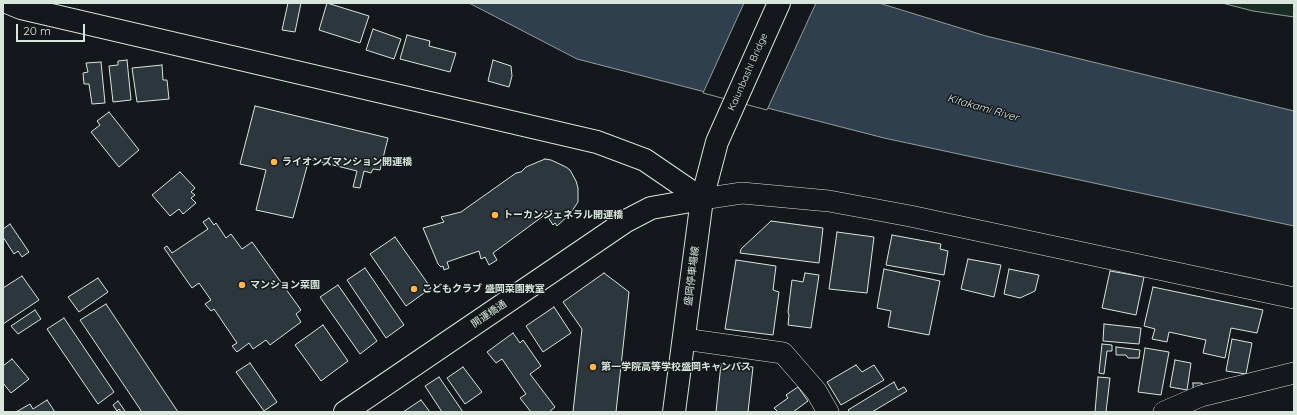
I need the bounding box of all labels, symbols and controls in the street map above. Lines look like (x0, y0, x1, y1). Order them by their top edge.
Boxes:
scale bar (18, 16, 87, 42)
text: 20 m (23, 23, 51, 38)
street label: Kaiunbashi Bridge (725, 31, 771, 113)
water label: Kitakami River (946, 91, 1020, 125)
place label: ライオンズマンション開運橋 (282, 156, 412, 168)
marker: ライオンズマンション開運橋 (269, 157, 279, 167)
place label: トーカンジェネラル開運橋 (503, 209, 623, 221)
marker: トーカンジェネラル開運橋 (490, 210, 500, 220)
street label: 盛岡停車場線 (682, 245, 702, 307)
place label: マンション菜園 (250, 279, 320, 291)
marker: マンション菜園 (237, 280, 247, 290)
place label: こどもクラブ 盛岡菜園教室 (422, 283, 545, 295)
marker: こどもクラブ 盛岡菜園教室 (409, 284, 419, 294)
street label: 開運橋通 (469, 298, 509, 330)
place label: 第一学院高等学校盛岡キャンパス (601, 361, 751, 373)
marker: 第一学院高等学校盛岡キャンパス (588, 362, 598, 372)

